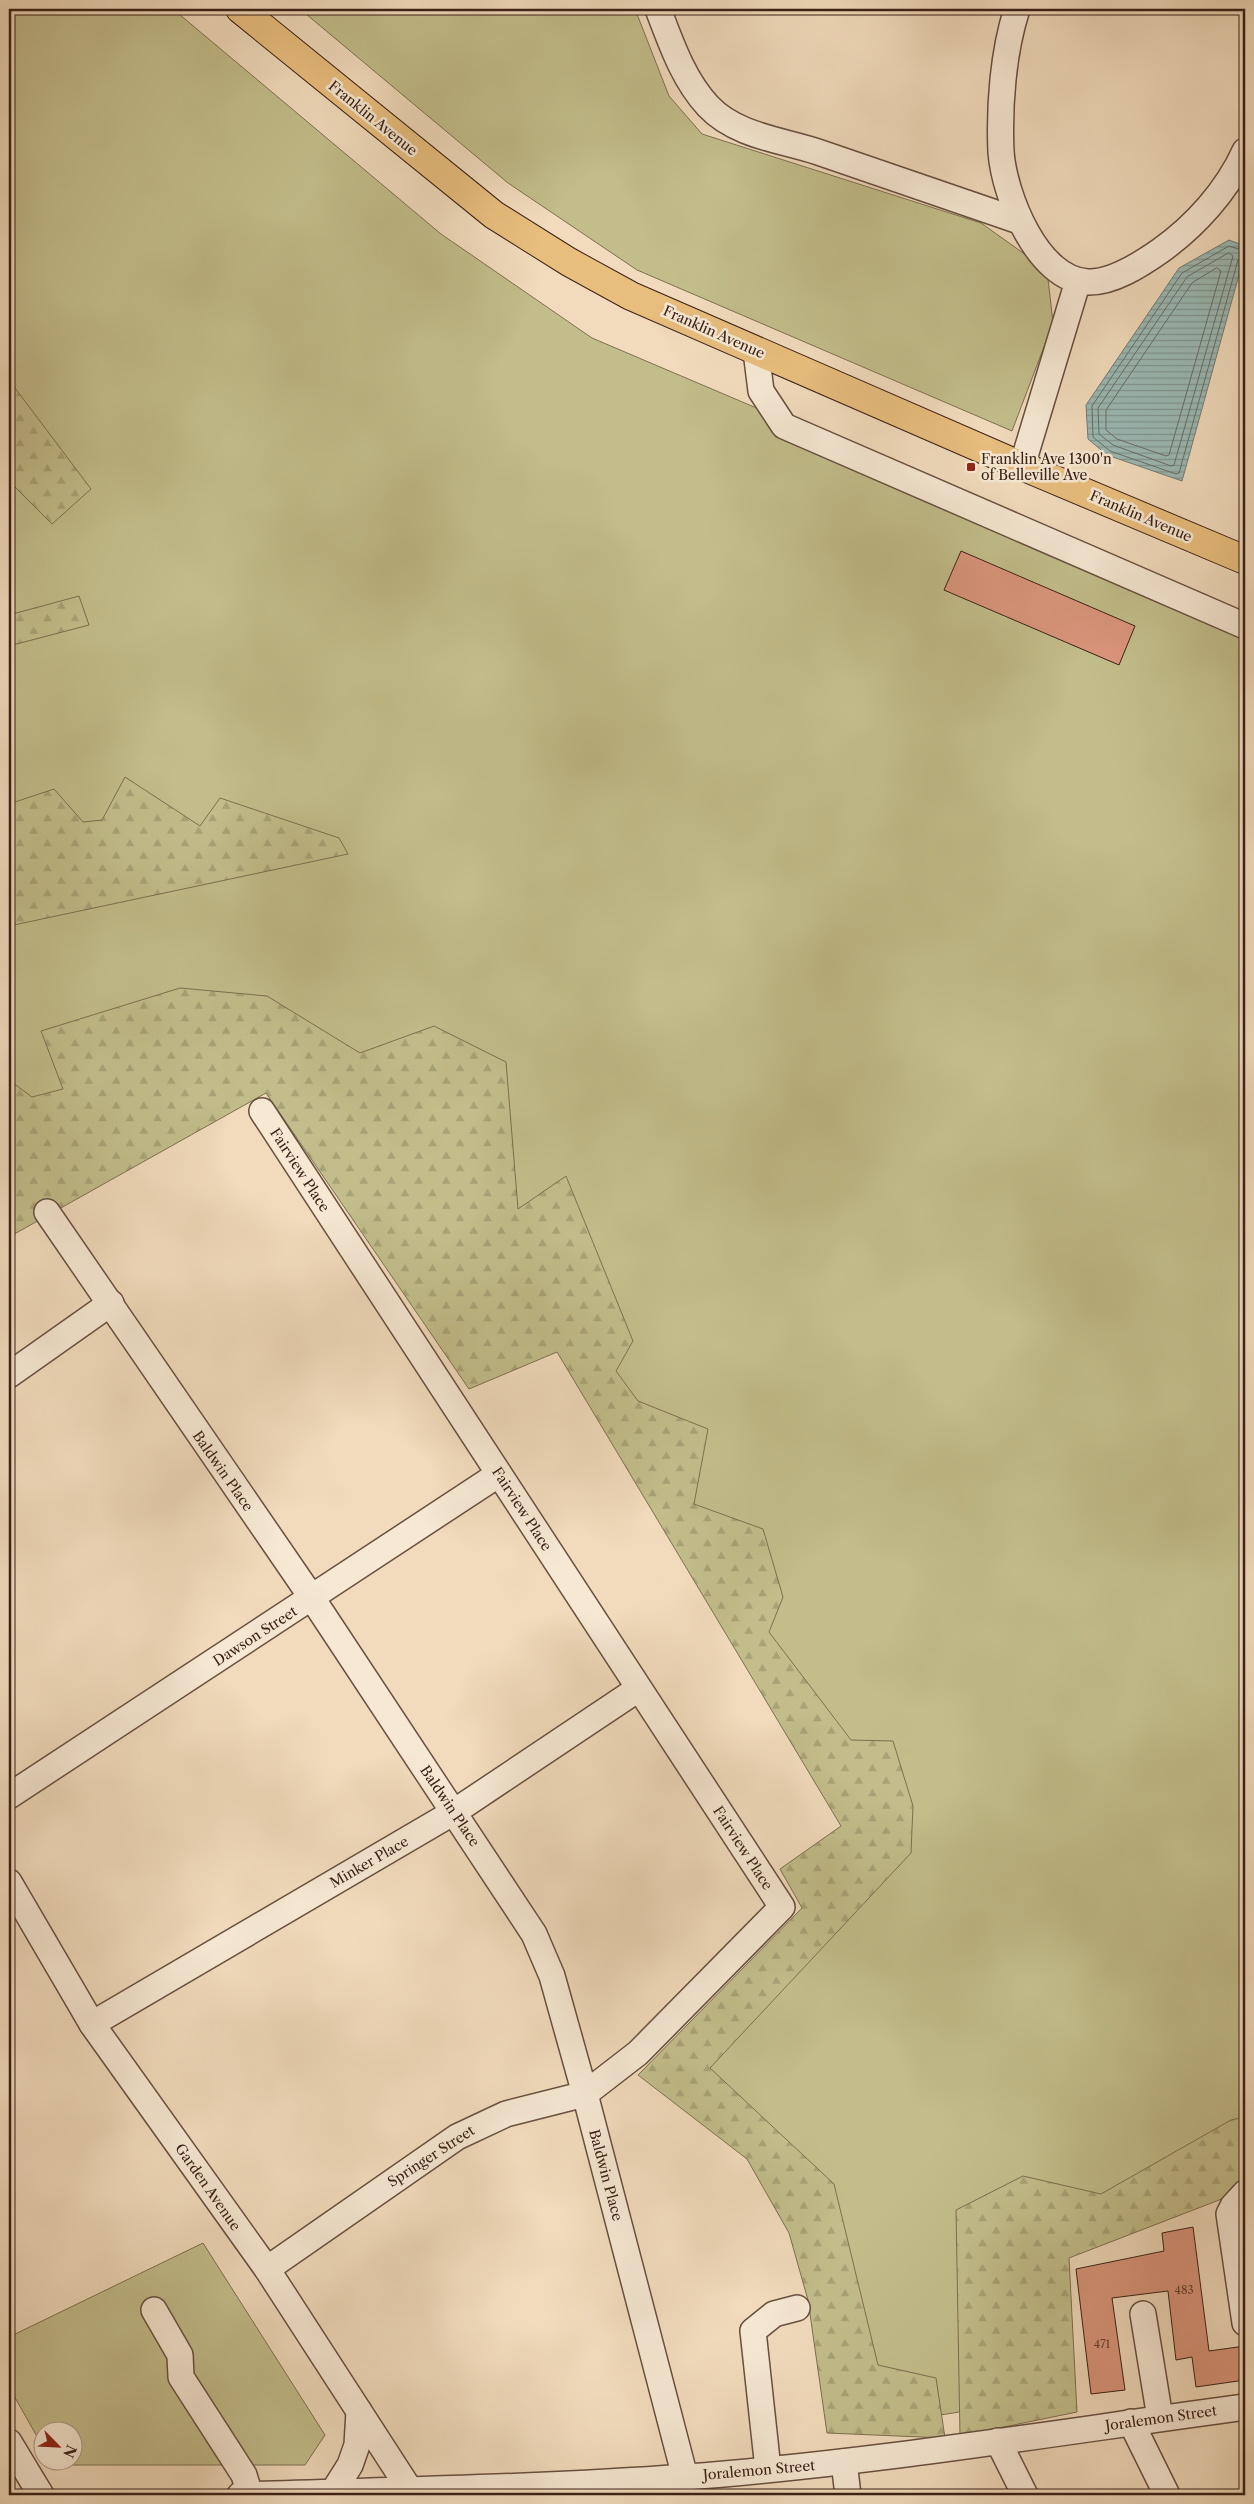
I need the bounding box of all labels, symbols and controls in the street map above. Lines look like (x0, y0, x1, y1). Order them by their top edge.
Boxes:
street label: Franklin Avenue (325, 77, 421, 159)
street label: Franklin Avenue (660, 302, 768, 363)
place label: Franklin Ave 1300'n of Belleville Ave (981, 450, 1112, 484)
marker: Franklin Ave 1300'n of Belleville Ave (965, 461, 977, 473)
street label: Franklin Avenue (1087, 486, 1195, 546)
street label: Fairview Place (266, 1125, 334, 1215)
street label: Baldwin Place (189, 1427, 257, 1515)
street label: Fairview Place (488, 1464, 556, 1554)
street label: Dawson Street (210, 1602, 300, 1670)
street label: Baldwin Place (416, 1762, 484, 1850)
street label: Fairview Place (709, 1803, 777, 1893)
street label: Minker Place (326, 1832, 412, 1892)
street label: Springer Street (384, 2121, 478, 2191)
street label: Baldwin Place (585, 2127, 627, 2223)
street label: Garden Avenue (171, 2140, 245, 2234)
house number: 483 (1175, 2283, 1193, 2297)
house number: 471 (1094, 2337, 1111, 2351)
street label: Joralemon Street (1102, 2401, 1218, 2435)
north arrow (32, 2422, 82, 2472)
text: N (59, 2442, 81, 2461)
street label: Joralemon Street (700, 2456, 816, 2484)

